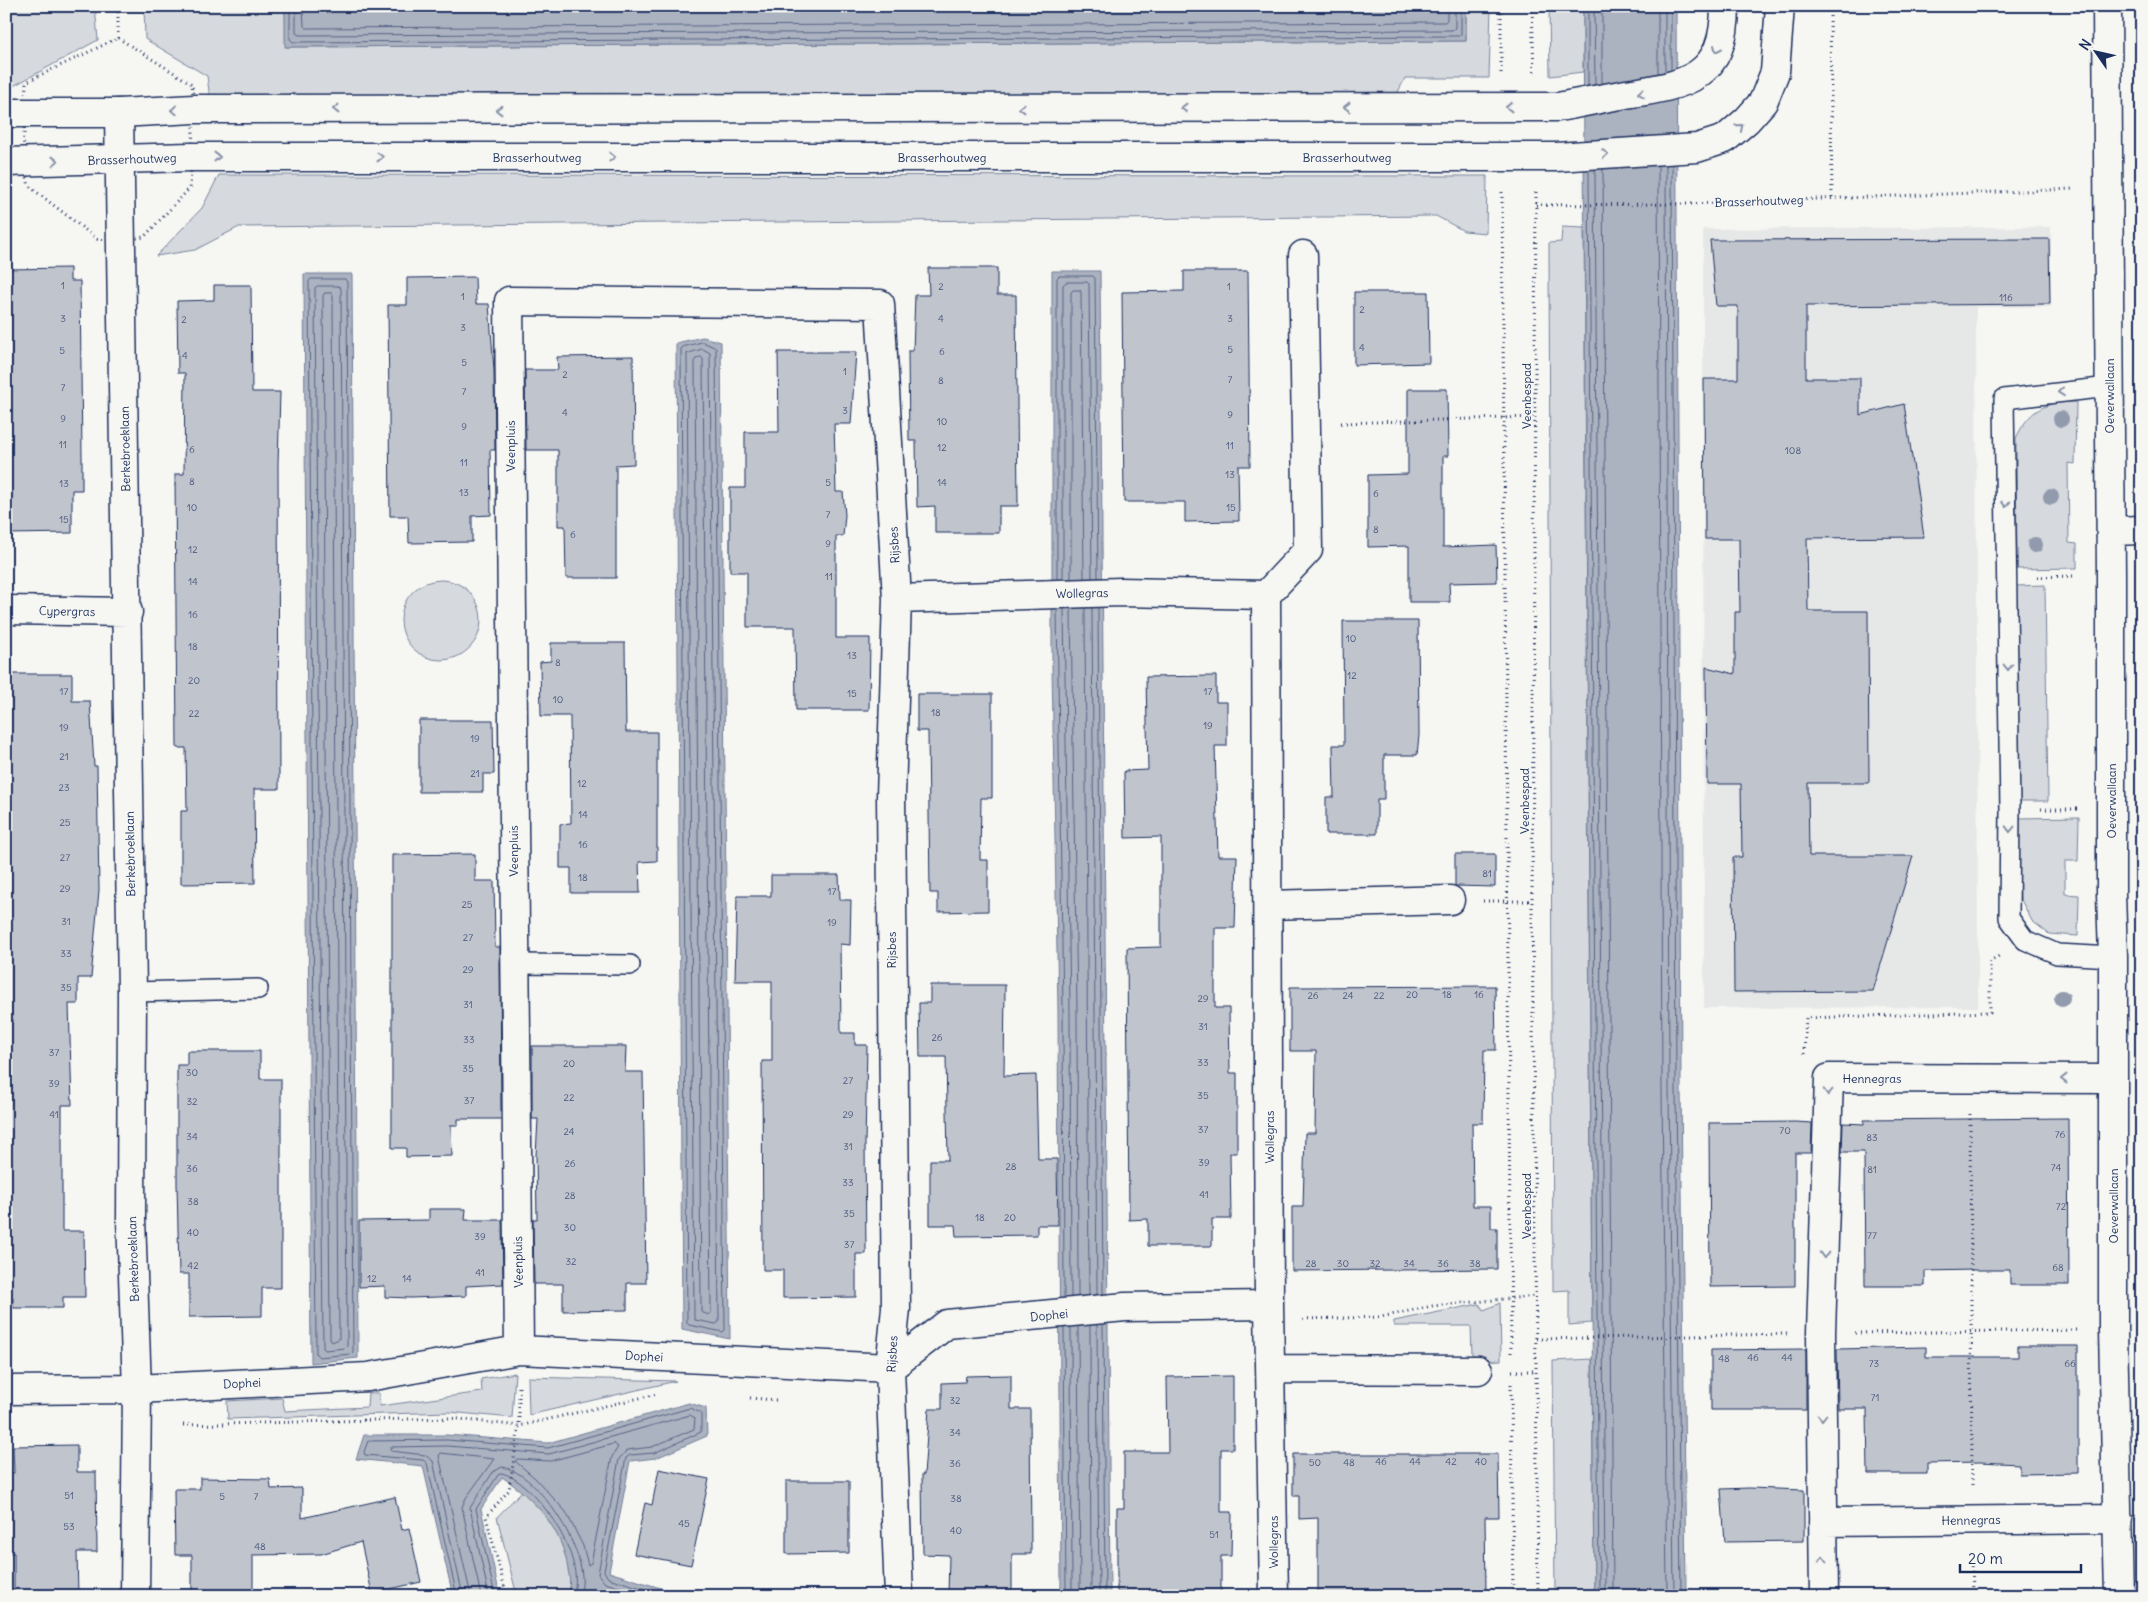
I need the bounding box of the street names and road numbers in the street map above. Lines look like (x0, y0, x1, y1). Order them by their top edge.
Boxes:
street label: Brasserhoutweg (87, 150, 177, 168)
street label: Brasserhoutweg (492, 150, 582, 165)
street label: Brasserhoutweg (897, 150, 987, 165)
street label: Brasserhoutweg (1302, 150, 1392, 165)
street label: Brasserhoutweg (1714, 192, 1804, 210)
street label: Oeverwallaan (2102, 358, 2117, 434)
street label: Veenbespad (1519, 363, 1534, 429)
street label: Berkebroeklaan (117, 406, 133, 492)
street label: Veenpluis (503, 420, 518, 472)
street label: Rijsbes (886, 526, 902, 564)
street label: Wollegras (1055, 585, 1109, 601)
street label: Cypergras (39, 603, 95, 619)
street label: Oeverwallaan (2104, 763, 2119, 839)
street label: Veenbespad (1517, 768, 1532, 834)
street label: Berkebroeklaan (122, 811, 138, 897)
street label: Veenpluis (506, 825, 521, 877)
street label: Rijsbes (884, 931, 899, 969)
street label: Hennegras (1842, 1071, 1902, 1086)
street label: Wollegras (1262, 1111, 1277, 1163)
street label: Oeverwallaan (2106, 1168, 2121, 1244)
street label: Veenbespad (1519, 1173, 1534, 1239)
street label: Berkebroeklaan (124, 1216, 142, 1302)
street label: Veenpluis (510, 1236, 526, 1288)
street label: Dophei (1029, 1306, 1069, 1324)
street label: Rijsbes (884, 1335, 900, 1373)
street label: Dophei (625, 1348, 663, 1364)
street label: Dophei (223, 1375, 261, 1391)
street label: Hennegras (1941, 1512, 2001, 1528)
street label: Wollegras (1266, 1516, 1281, 1568)

